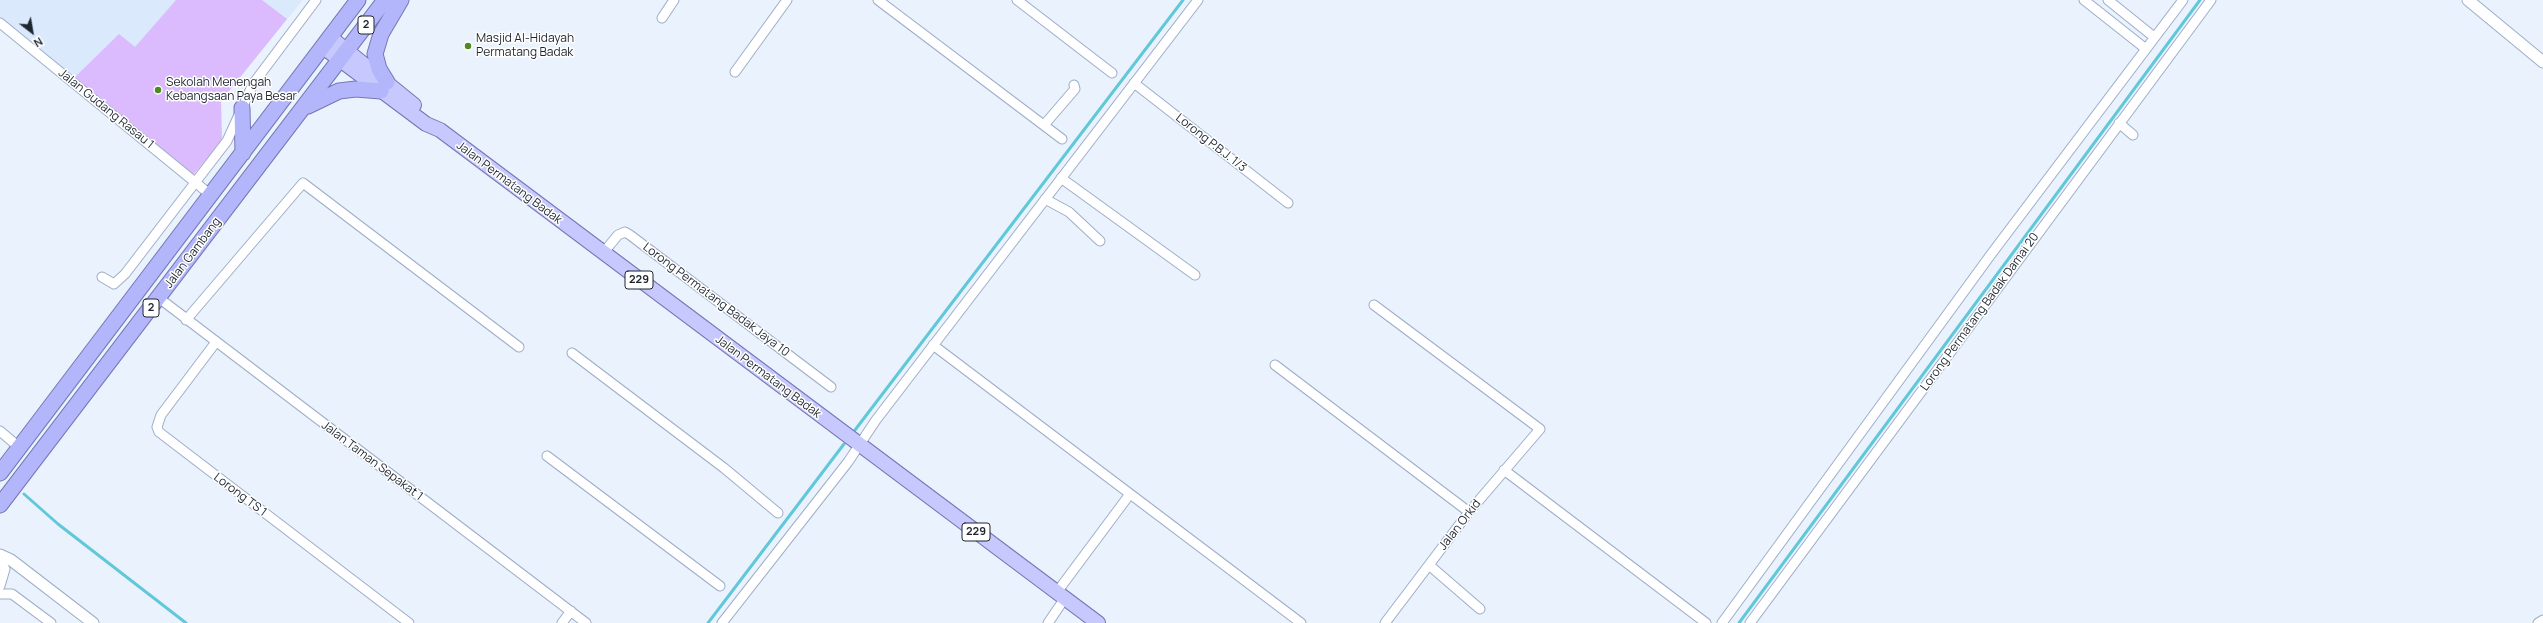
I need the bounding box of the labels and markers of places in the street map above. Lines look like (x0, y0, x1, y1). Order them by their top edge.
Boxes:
place label: Masjid Al-Hidayah Permatang Badak (476, 32, 574, 60)
marker: Masjid Al-Hidayah Permatang Badak (463, 41, 473, 51)
place label: Sekolah Menengah Kebangsaan Paya Besar (166, 76, 297, 104)
marker: Sekolah Menengah Kebangsaan Paya Besar (153, 85, 163, 95)

